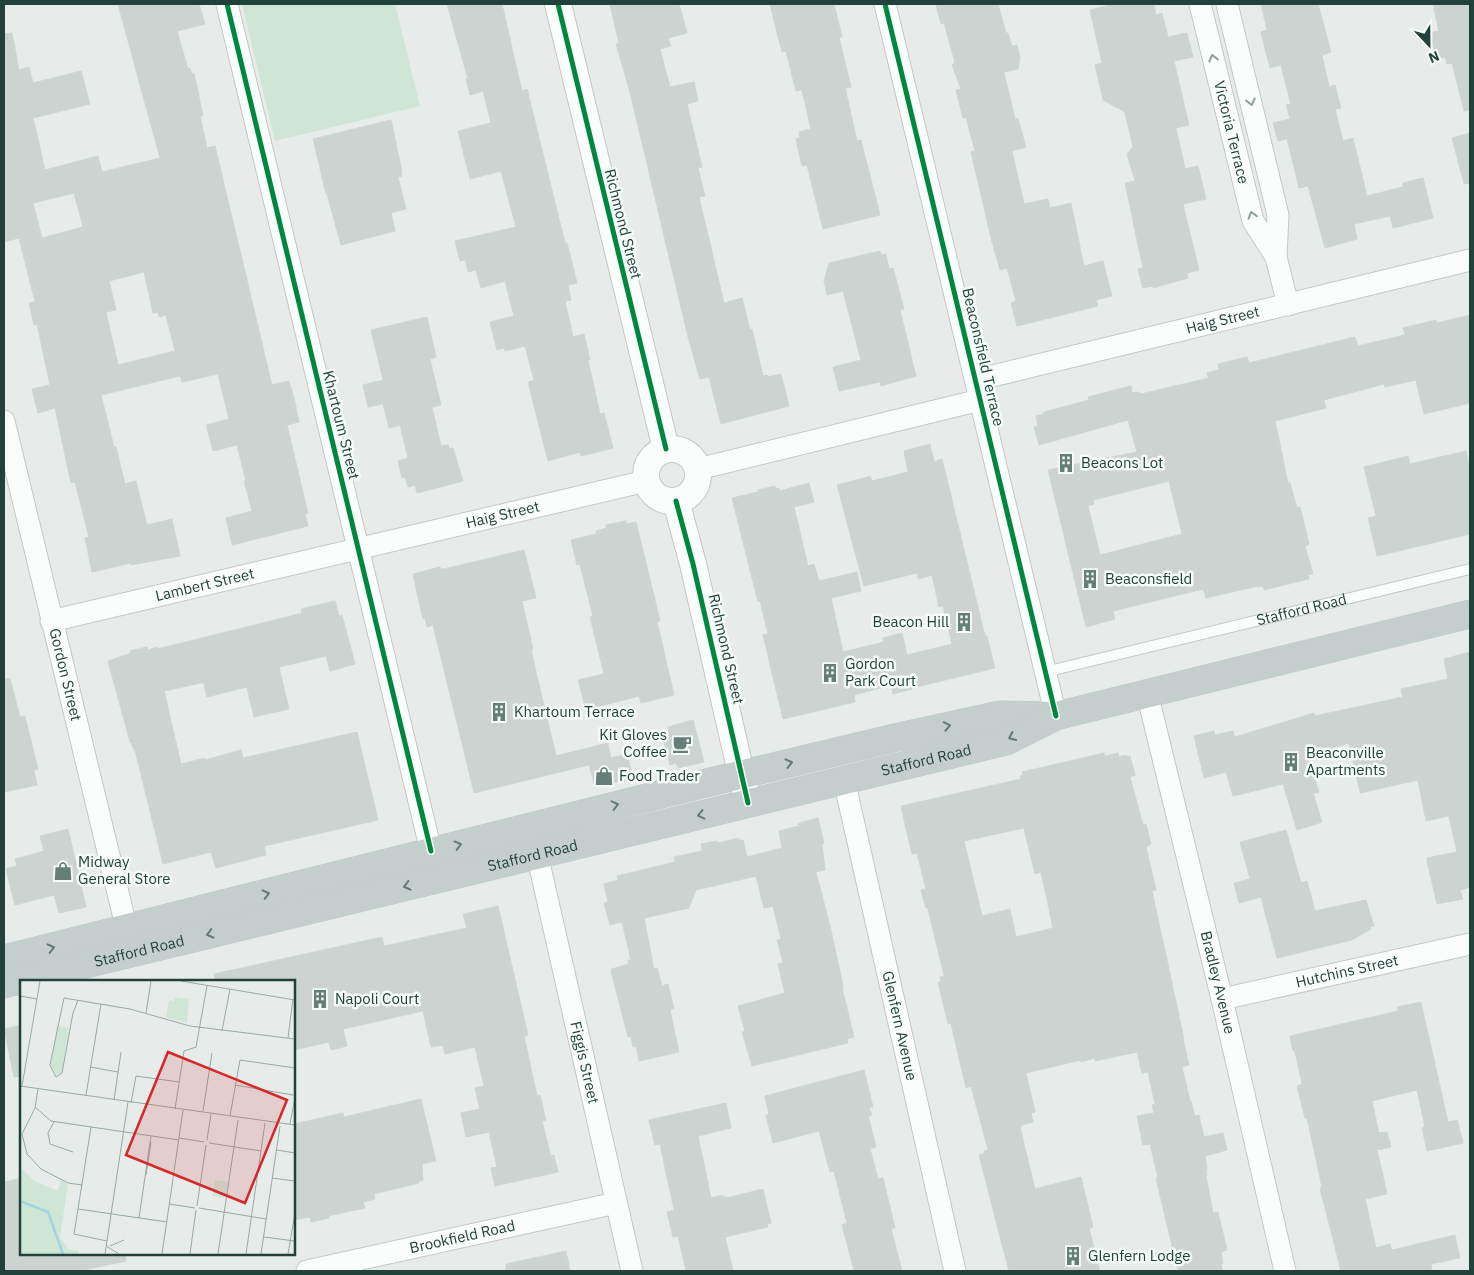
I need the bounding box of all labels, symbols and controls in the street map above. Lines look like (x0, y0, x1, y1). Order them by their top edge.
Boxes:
north arrow (1404, 20, 1454, 70)
text: N (1426, 47, 1442, 67)
one-way arrow (1208, 53, 1219, 62)
street label: Victoria Terrace (1210, 79, 1254, 186)
one-way arrow (1245, 98, 1256, 107)
street label: Richmond Street (601, 167, 646, 281)
one-way arrow (1247, 212, 1257, 220)
street label: Beaconsfield Terrace (958, 286, 1009, 428)
street label: Haig Street (1184, 301, 1261, 338)
street label: Khartoum Street (319, 368, 364, 481)
building icon: Beacons Lot (1055, 452, 1077, 474)
place label: Beacons Lot (1081, 453, 1163, 472)
street label: Haig Street (464, 496, 541, 532)
street label: Lambert Street (153, 563, 256, 605)
building icon: Beaconsfield (1079, 568, 1101, 590)
place label: Beaconsfield (1105, 569, 1192, 588)
street label: Stafford Road (1254, 589, 1349, 629)
street label: Richmond Street (705, 592, 748, 706)
building icon: Beacon Hill (953, 611, 975, 633)
place label: Beacon Hill (873, 612, 949, 631)
street label: Gordon Street (45, 626, 86, 723)
place label: Gordon Park Court (845, 654, 916, 690)
building icon: Gordon Park Court (819, 662, 841, 684)
building icon: Khartoum Terrace (488, 701, 510, 723)
place label: Khartoum Terrace (514, 702, 635, 721)
one-way arrow (943, 721, 952, 731)
place label: Kit Gloves Coffee (599, 725, 667, 761)
one-way arrow (1008, 731, 1017, 742)
cafe icon: Kit Gloves Coffee (671, 733, 693, 755)
street label: Stafford Road (879, 740, 973, 780)
place label: Beaconville Apartments (1306, 743, 1386, 779)
building icon: Beaconville Apartments (1280, 751, 1302, 773)
one-way arrow (785, 758, 794, 769)
shop icon: Food Trader (593, 765, 615, 787)
place label: Food Trader (619, 766, 700, 785)
one-way arrow (611, 800, 620, 811)
one-way arrow (697, 809, 705, 820)
street label: Stafford Road (485, 835, 580, 875)
one-way arrow (453, 840, 462, 851)
place label: Midway General Store (78, 852, 170, 888)
shop icon: Midway General Store (52, 860, 74, 882)
one-way arrow (402, 880, 411, 891)
one-way arrow (262, 889, 271, 900)
one-way arrow (205, 928, 214, 939)
street label: Bradley Avenue (1197, 929, 1240, 1036)
street label: Stafford Road (92, 931, 186, 971)
one-way arrow (47, 943, 56, 954)
street label: Hutchins Street (1294, 950, 1400, 991)
street label: Glenfern Avenue (878, 969, 922, 1082)
inset map (20, 980, 295, 1255)
building icon: Napoli Court (309, 988, 331, 1010)
place label: Napoli Court (335, 989, 419, 1008)
street label: Figgis Street (566, 1020, 604, 1106)
street label: Brookfield Road (408, 1216, 517, 1257)
building icon: Glenfern Lodge (1062, 1245, 1084, 1267)
place label: Glenfern Lodge (1088, 1246, 1190, 1265)

